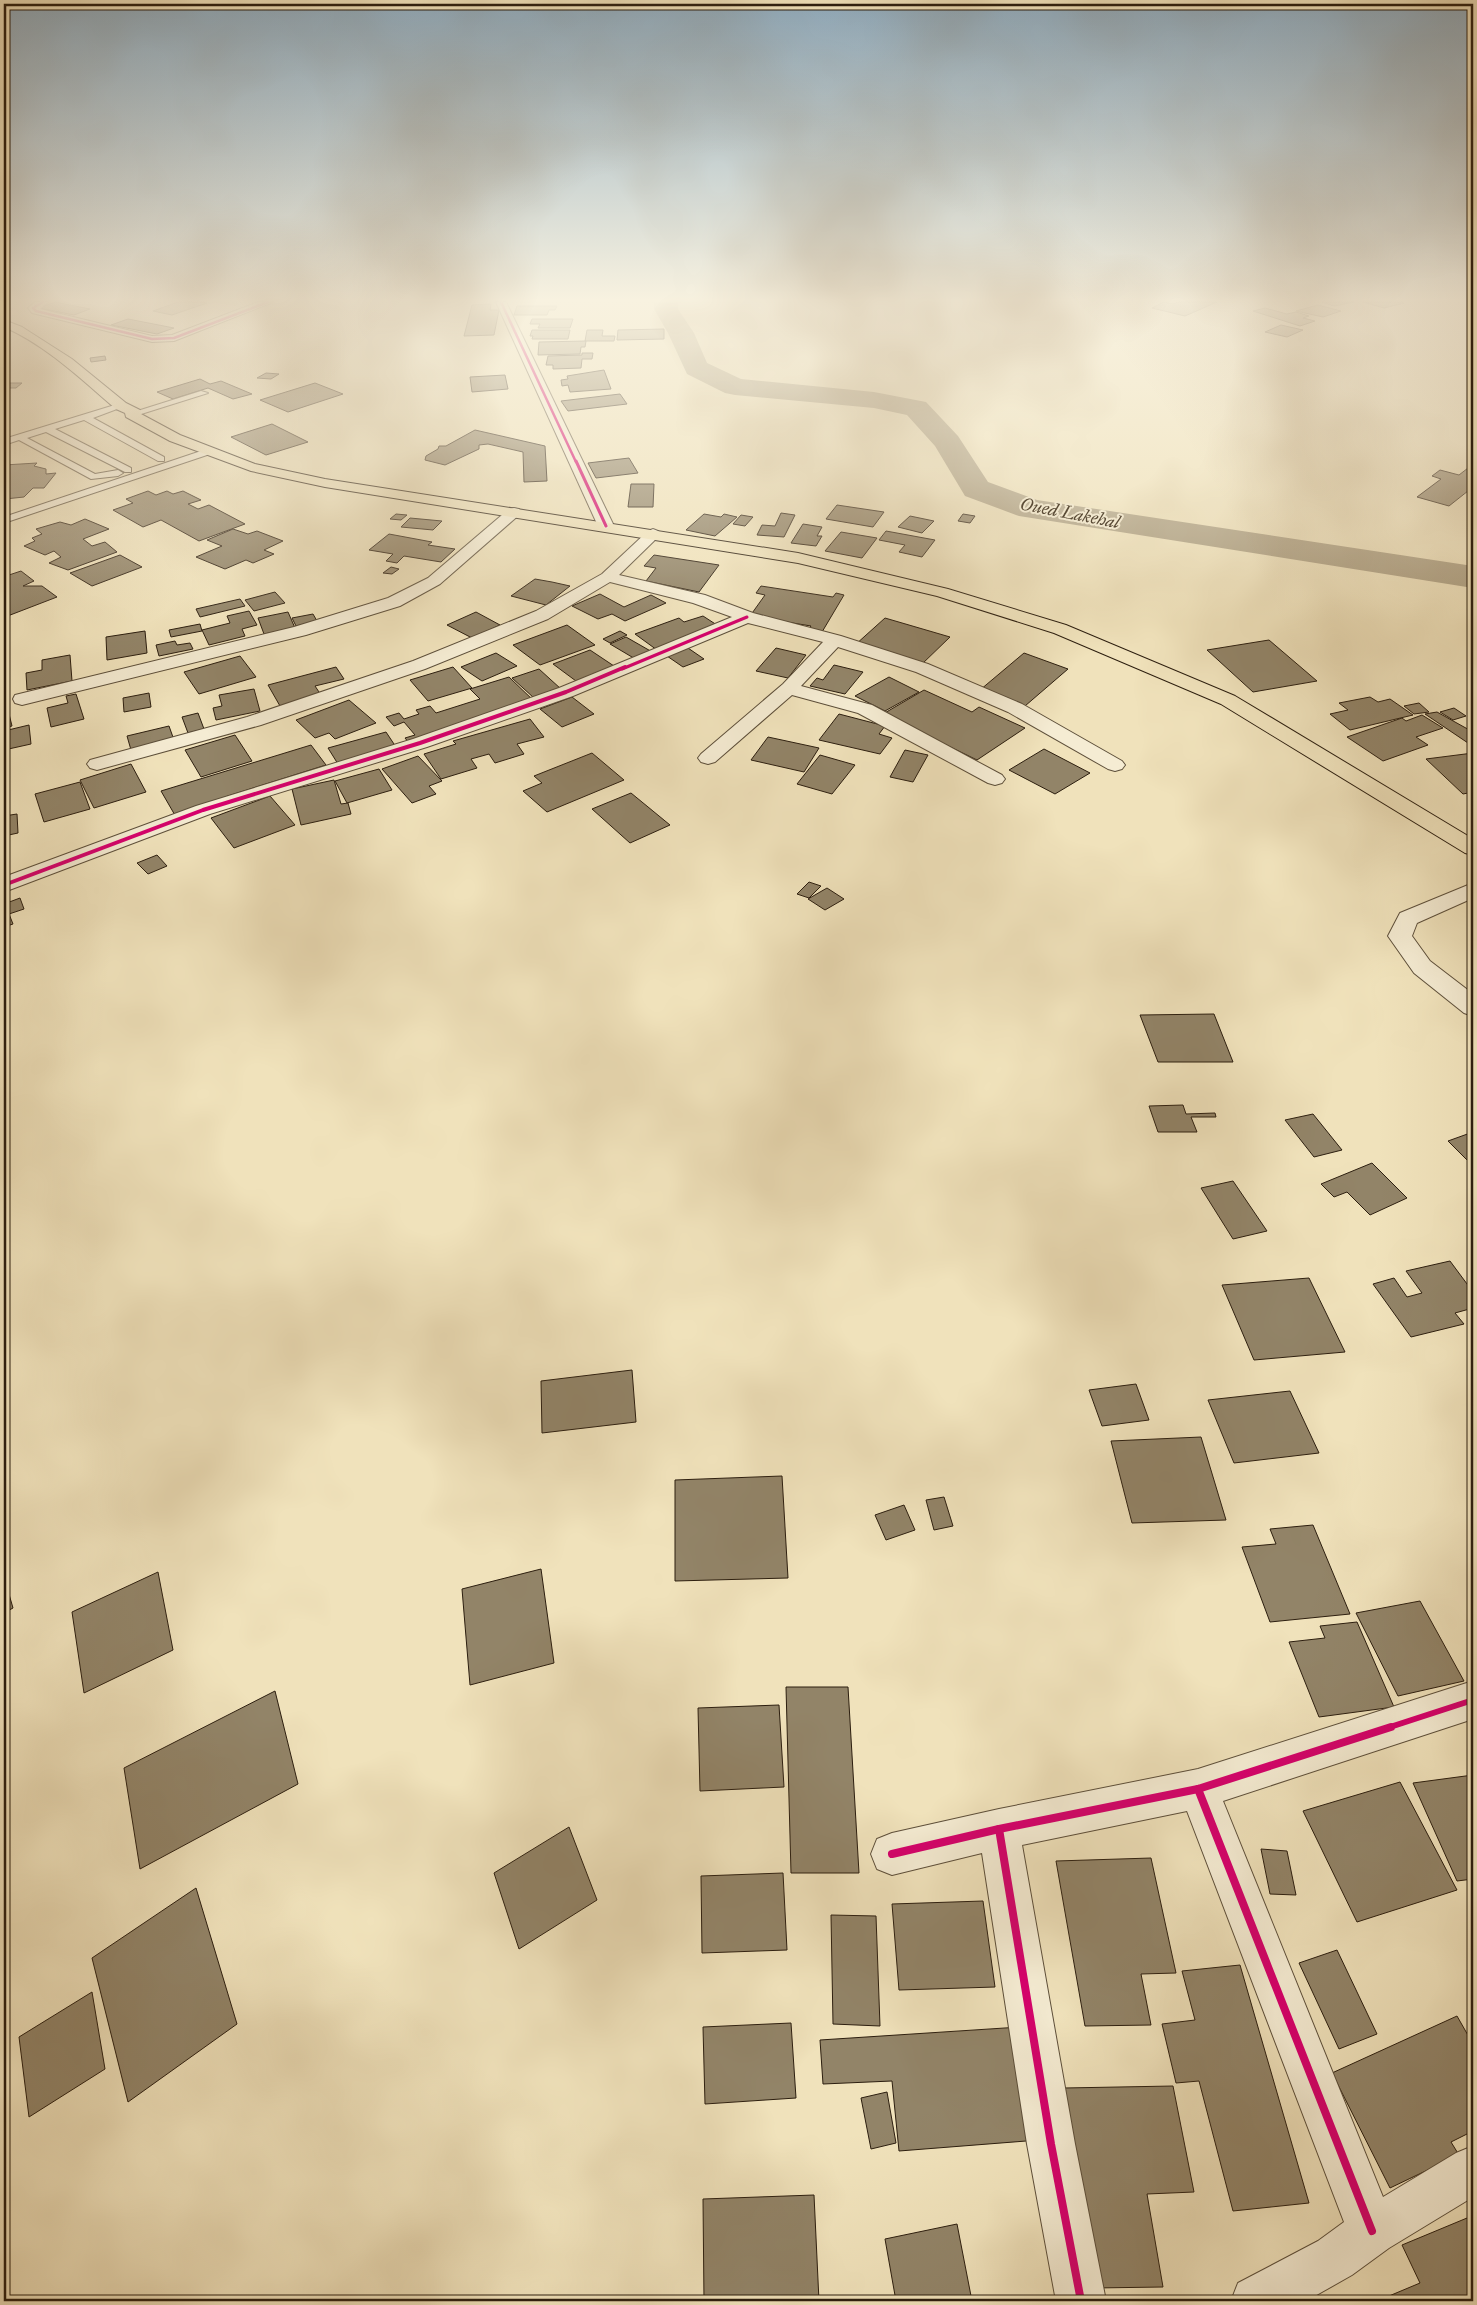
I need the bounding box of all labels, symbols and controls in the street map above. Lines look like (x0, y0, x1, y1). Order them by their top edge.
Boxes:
water label: Oued Lakehal (1019, 493, 1124, 534)

